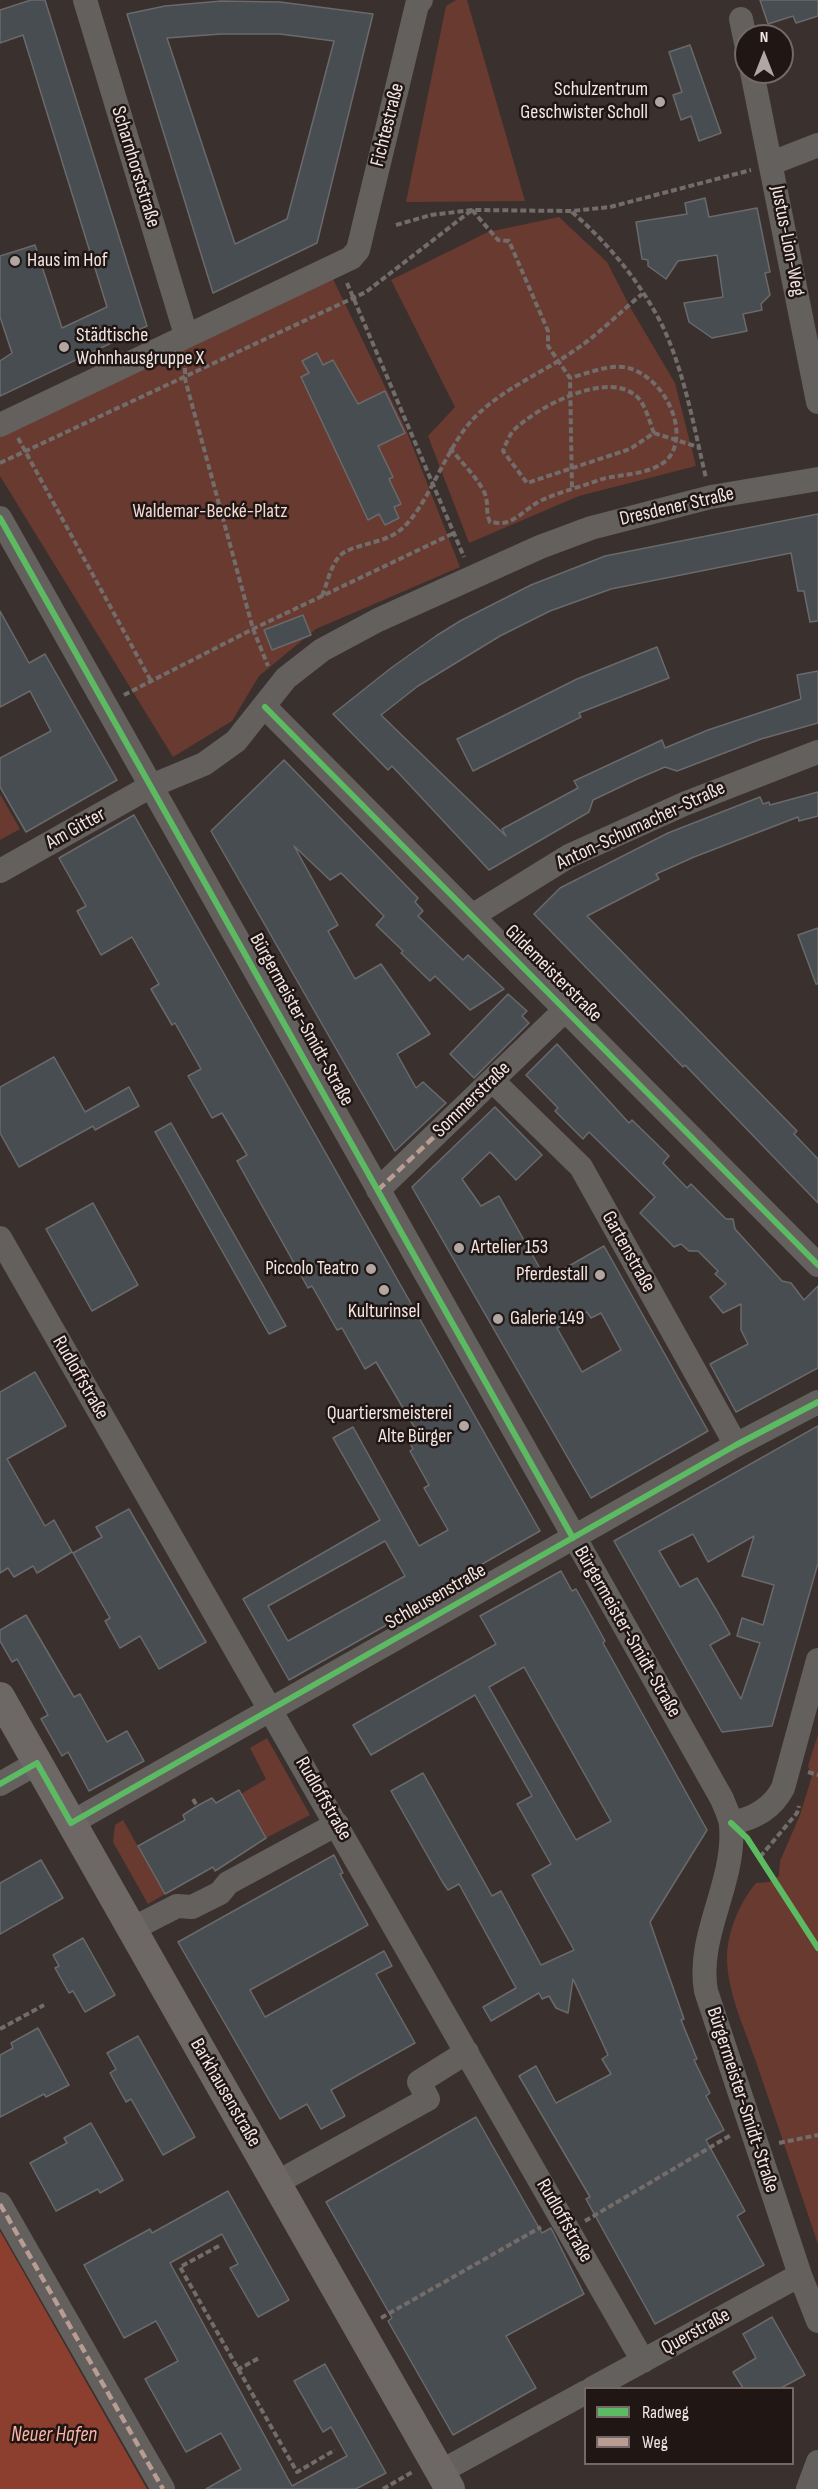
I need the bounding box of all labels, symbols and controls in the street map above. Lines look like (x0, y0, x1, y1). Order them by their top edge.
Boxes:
north arrow (734, 24, 794, 84)
text: N (760, 28, 768, 47)
place label: Schulzentrum Geschwister Scholl (520, 78, 648, 125)
street label: Fichtestraße (366, 81, 410, 169)
marker: Schulzentrum Geschwister Scholl (653, 95, 667, 109)
street label: Scharnhorststraße (105, 104, 165, 230)
street label: Justus-Lion-Weg (765, 184, 809, 298)
place label: Haus im Hof (27, 249, 107, 273)
marker: Haus im Hof (8, 254, 22, 268)
place label: Städtische Wohnhausgruppe X (76, 324, 204, 371)
marker: Städtische Wohnhausgruppe X (57, 340, 71, 354)
street label: Dresdener Straße (617, 482, 737, 532)
park label: Waldemar-Becké-Platz (133, 500, 287, 524)
street label: Anton-Schumacher-Straße (553, 776, 729, 876)
street label: Am Gitter (42, 803, 110, 855)
street label: Gildemeisterstraße (499, 920, 607, 1028)
street label: Bürgermeister-Smidt-Straße (244, 929, 358, 1111)
street label: Sommerstraße (428, 1057, 516, 1143)
street label: Gartenstraße (596, 1207, 660, 1297)
place label: Artelier 153 (471, 1236, 548, 1260)
marker: Artelier 153 (452, 1241, 466, 1255)
place label: Piccolo Teatro (265, 1257, 359, 1281)
marker: Piccolo Teatro (364, 1262, 378, 1276)
place label: Pferdestall (516, 1263, 588, 1287)
marker: Pferdestall (593, 1268, 607, 1282)
marker: Kulturinsel (377, 1283, 391, 1297)
place label: Kulturinsel (348, 1300, 420, 1324)
place label: Galerie 149 (510, 1307, 584, 1331)
marker: Galerie 149 (491, 1312, 505, 1326)
street label: Rudloffstraße (47, 1332, 113, 1424)
place label: Quartiersmeisterei Alte Bürger (327, 1402, 452, 1449)
marker: Quartiersmeisterei Alte Bürger (457, 1419, 471, 1433)
street label: Bürgermeister-Smidt-Straße (568, 1542, 686, 1722)
street label: Schleusenstraße (382, 1559, 490, 1635)
street label: Rudloffstraße (290, 1753, 356, 1845)
street label: Bürgermeister-Smidt-Straße (701, 2004, 783, 2196)
street label: Barkhausenstraße (184, 2034, 266, 2152)
street label: Rudloffstraße (531, 2175, 597, 2267)
street label: Querstraße (658, 2303, 734, 2361)
legend (584, 2387, 794, 2465)
text: Radweg (642, 2402, 689, 2423)
water label: Neuer Hafen (11, 2423, 97, 2449)
text: Weg (642, 2432, 668, 2453)

